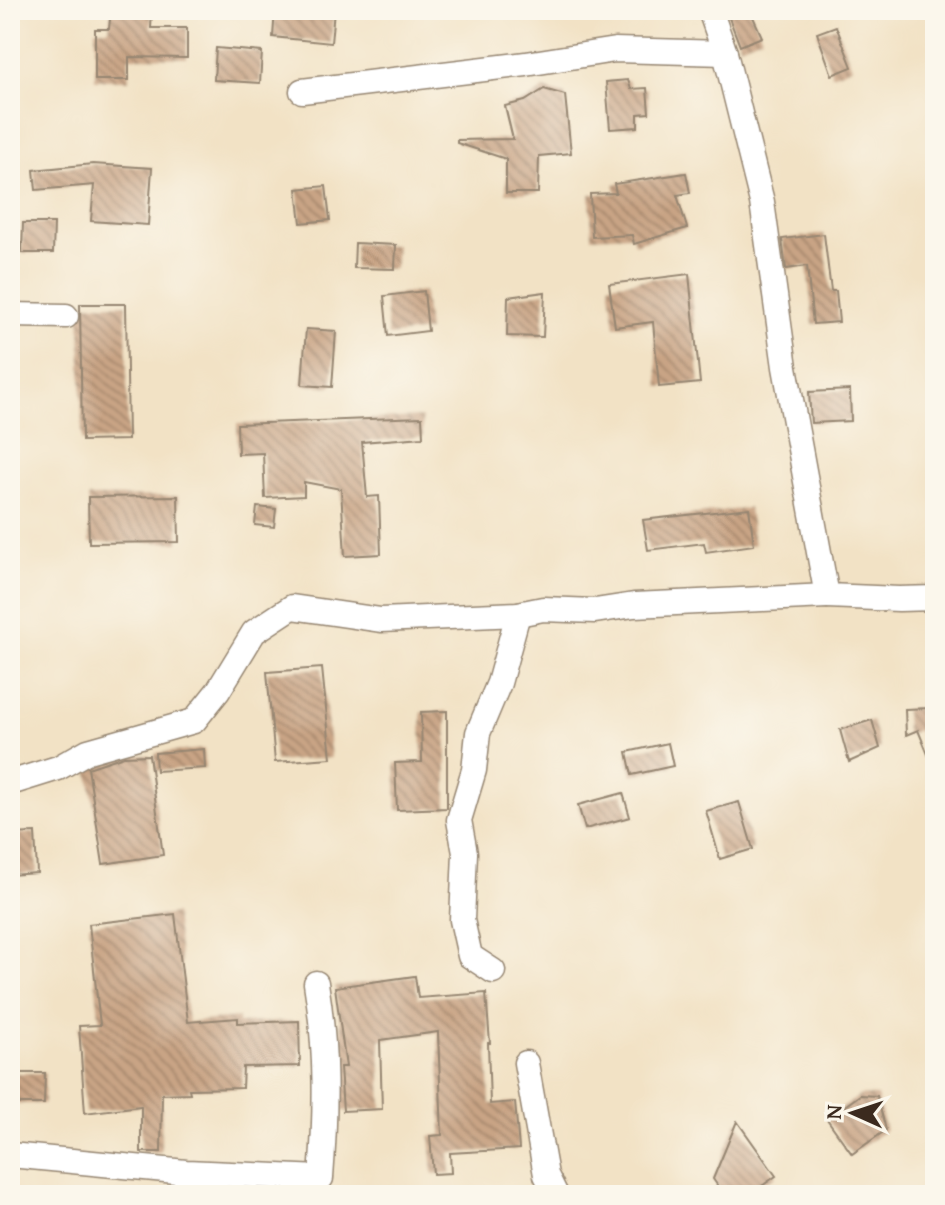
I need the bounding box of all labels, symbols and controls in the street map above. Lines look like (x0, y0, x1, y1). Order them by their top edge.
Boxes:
north arrow (813, 1073, 893, 1153)
text: N (817, 1103, 849, 1120)

